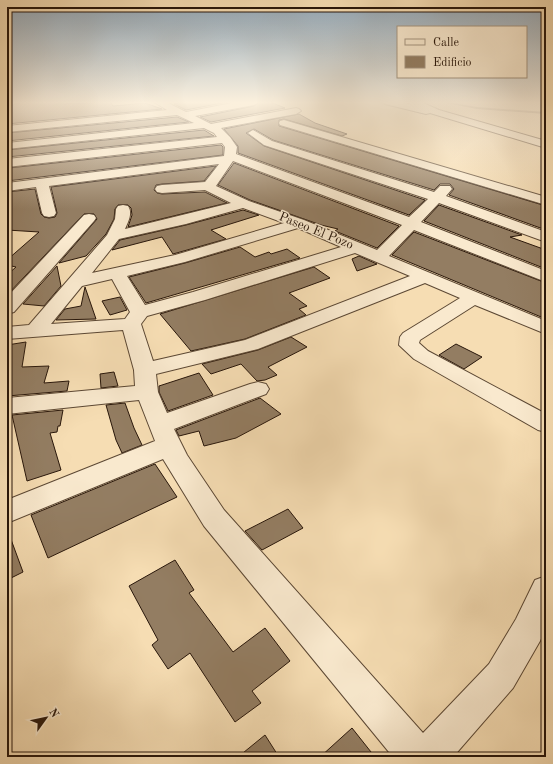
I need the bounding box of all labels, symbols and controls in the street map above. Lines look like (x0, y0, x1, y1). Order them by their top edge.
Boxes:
legend (397, 26, 527, 78)
text: Calle (433, 37, 459, 49)
text: Edificio (433, 57, 472, 69)
street label: Paseo El Pozo (277, 210, 355, 252)
north arrow (26, 698, 66, 738)
text: N (46, 707, 60, 720)

